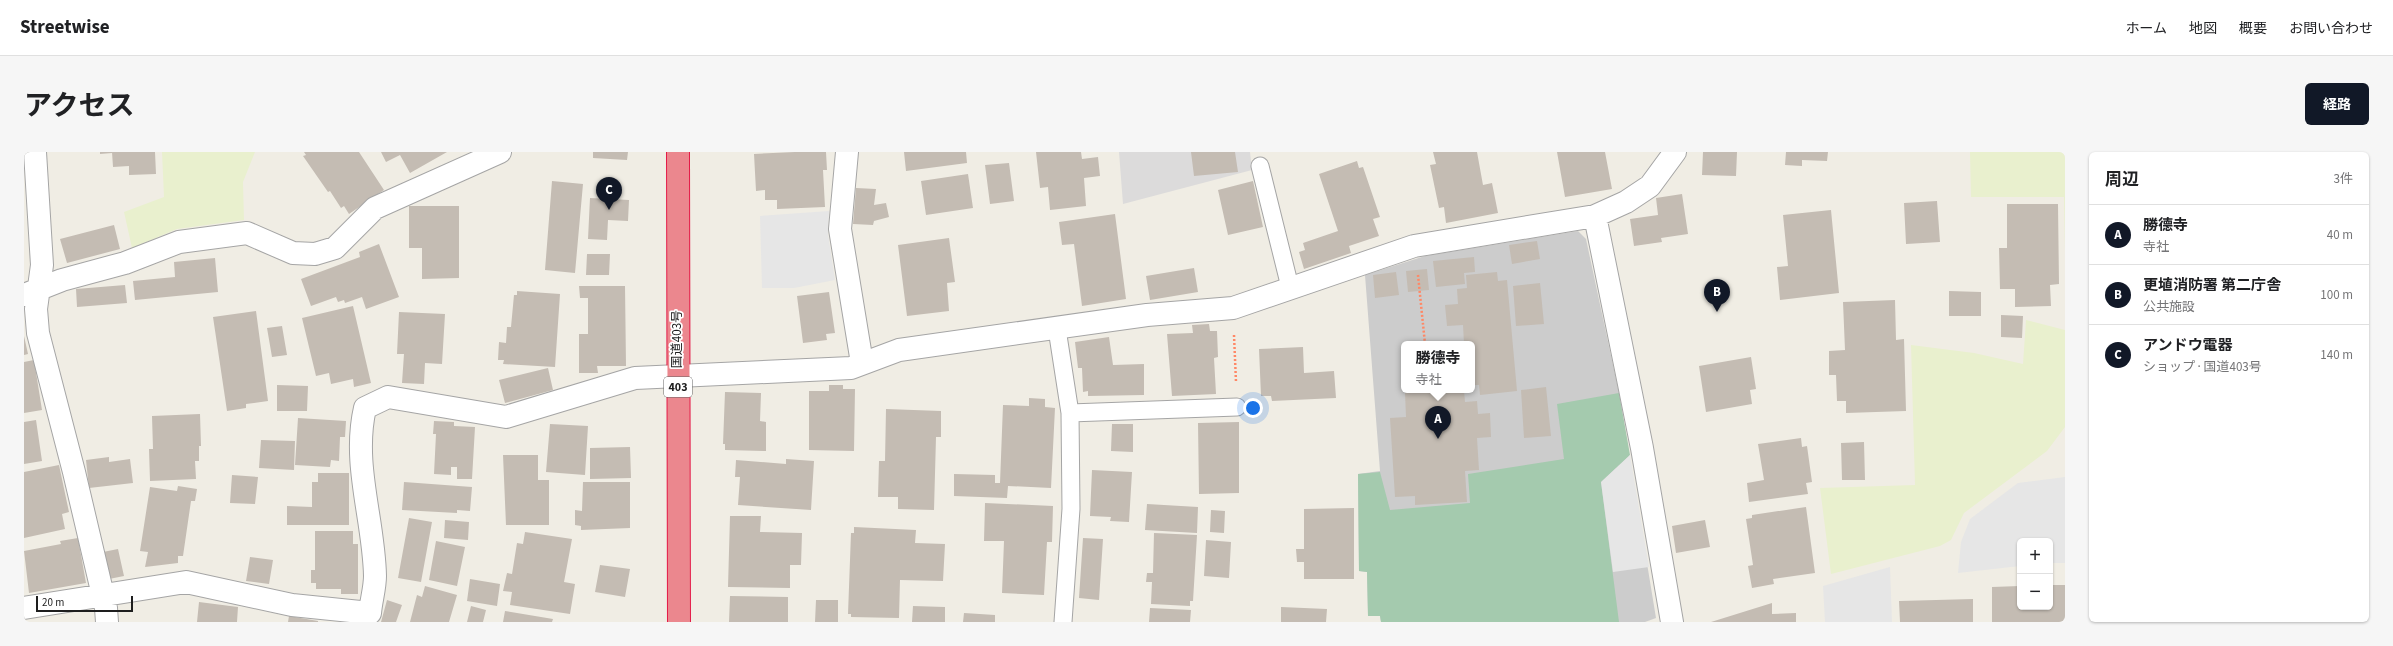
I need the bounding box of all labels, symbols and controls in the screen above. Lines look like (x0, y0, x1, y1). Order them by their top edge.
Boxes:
text: Streetwise (20, 14, 110, 41)
text: ホーム (2125, 19, 2167, 39)
text: 地図 (2189, 19, 2217, 39)
text: 概要 (2239, 19, 2267, 39)
text: お問い合わせ (2289, 19, 2373, 39)
button: 経路 (2305, 83, 2369, 125)
text: アクセス (24, 86, 135, 126)
text: 周辺 (2105, 168, 2139, 192)
text: 3件 (2334, 170, 2353, 188)
pin: C (596, 177, 622, 210)
text: 勝德寺 (2143, 215, 2188, 236)
text: A (2114, 226, 2122, 244)
text: 40 m (2327, 226, 2353, 244)
text: 寺社 (2143, 238, 2169, 256)
text: 更埴消防署 第二庁舎 (2143, 275, 2281, 296)
pin: B (1704, 279, 1730, 312)
text: B (2114, 286, 2122, 304)
text: 100 m (2320, 286, 2353, 304)
text: 公共施設 (2143, 298, 2195, 316)
street label: 国道403号 (668, 310, 686, 368)
text: アンドウ電器 (2143, 335, 2232, 356)
popup (1401, 341, 1475, 393)
text: C (2114, 346, 2122, 364)
text: 140 m (2320, 346, 2353, 364)
text: 勝德寺 (1415, 348, 1461, 369)
text: ショップ · 国道403号 (2143, 358, 2262, 376)
text: 寺社 (1415, 371, 1442, 389)
road number: 403 (664, 377, 692, 397)
your location (1243, 398, 1263, 418)
pin: A (1425, 406, 1451, 439)
map controls (2017, 538, 2053, 610)
button: + (2017, 538, 2053, 574)
button: − (2017, 574, 2053, 610)
scale bar (36, 594, 133, 613)
text: 20 m (42, 595, 64, 610)

